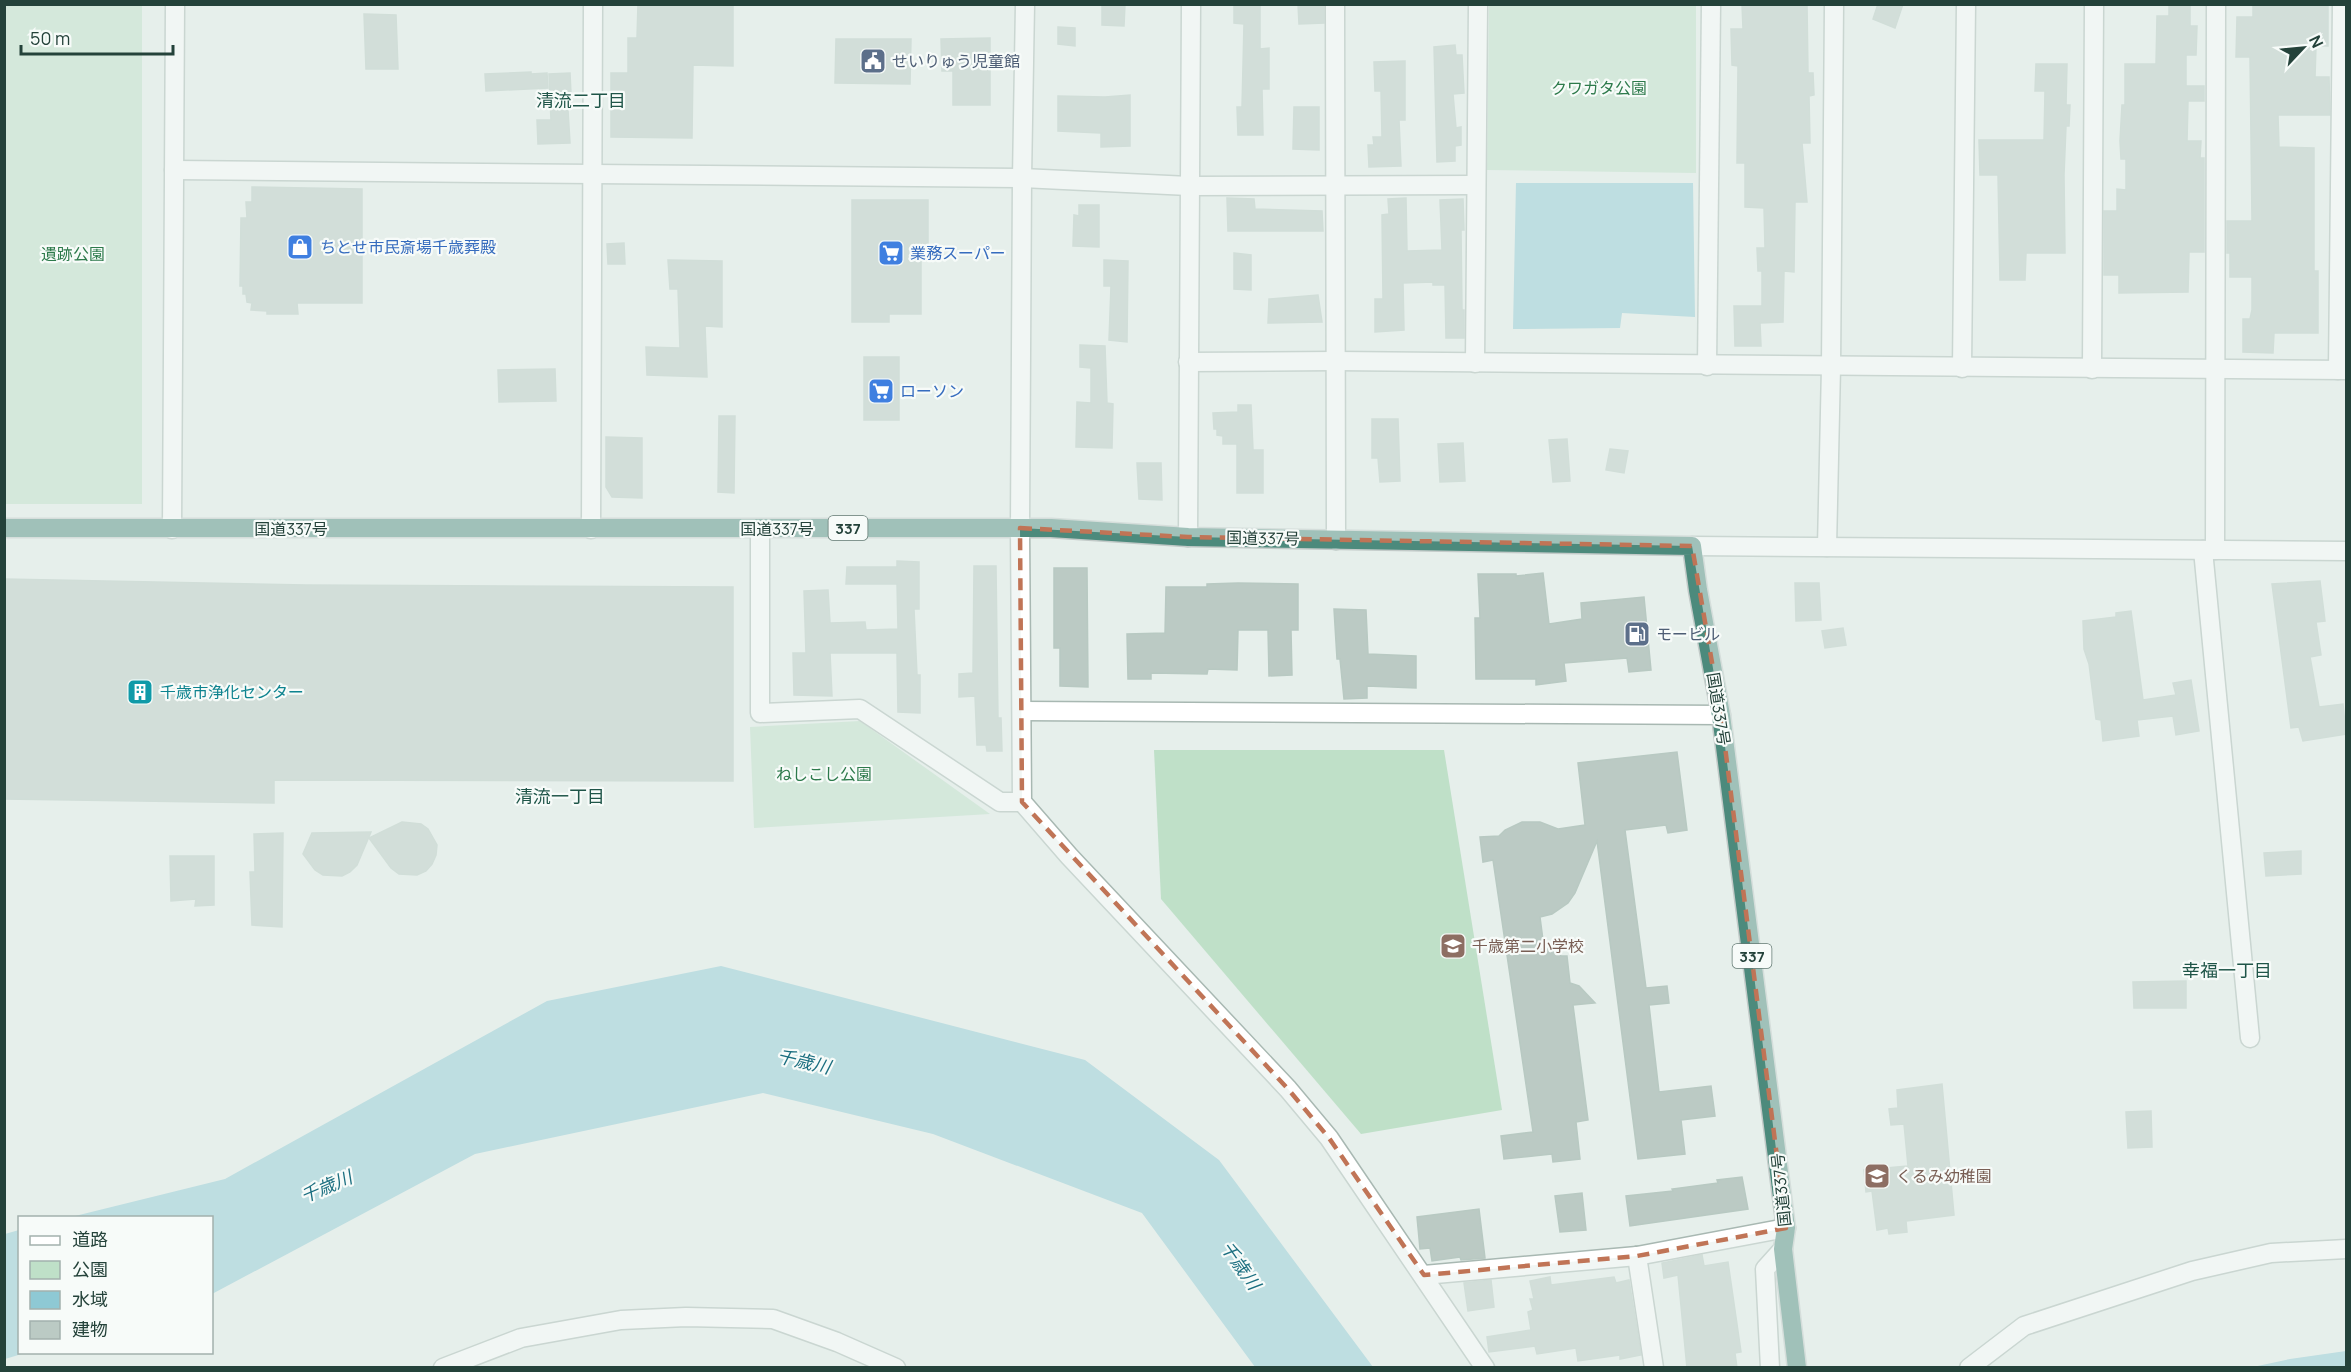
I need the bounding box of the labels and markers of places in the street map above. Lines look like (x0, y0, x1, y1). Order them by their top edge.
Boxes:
public building icon: せいりゅう児童館 (858, 46, 888, 76)
place label: せいりゅう児童館 (892, 50, 1020, 72)
shop icon: ちとせ市民斎場千歳葬殿 (285, 232, 315, 262)
place label: ちとせ市民斎場千歳葬殿 (320, 236, 496, 258)
supermarket icon: 業務スーパー (876, 238, 906, 268)
place label: 業務スーパー (910, 242, 1006, 264)
supermarket icon: ローソン (866, 376, 896, 406)
place label: ローソン (900, 380, 964, 402)
fuel station icon: モービル (1622, 619, 1652, 649)
place label: モービル (1656, 623, 1720, 645)
building icon: 千歳市浄化センター (125, 677, 155, 707)
place label: 千歳市浄化センター (160, 681, 304, 703)
school or university icon: 千歳第二小学校 (1438, 931, 1468, 961)
place label: 千歳第二小学校 (1472, 935, 1584, 957)
school or university icon: くるみ幼稚園 (1862, 1161, 1892, 1191)
place label: くるみ幼稚園 (1896, 1165, 1992, 1187)

